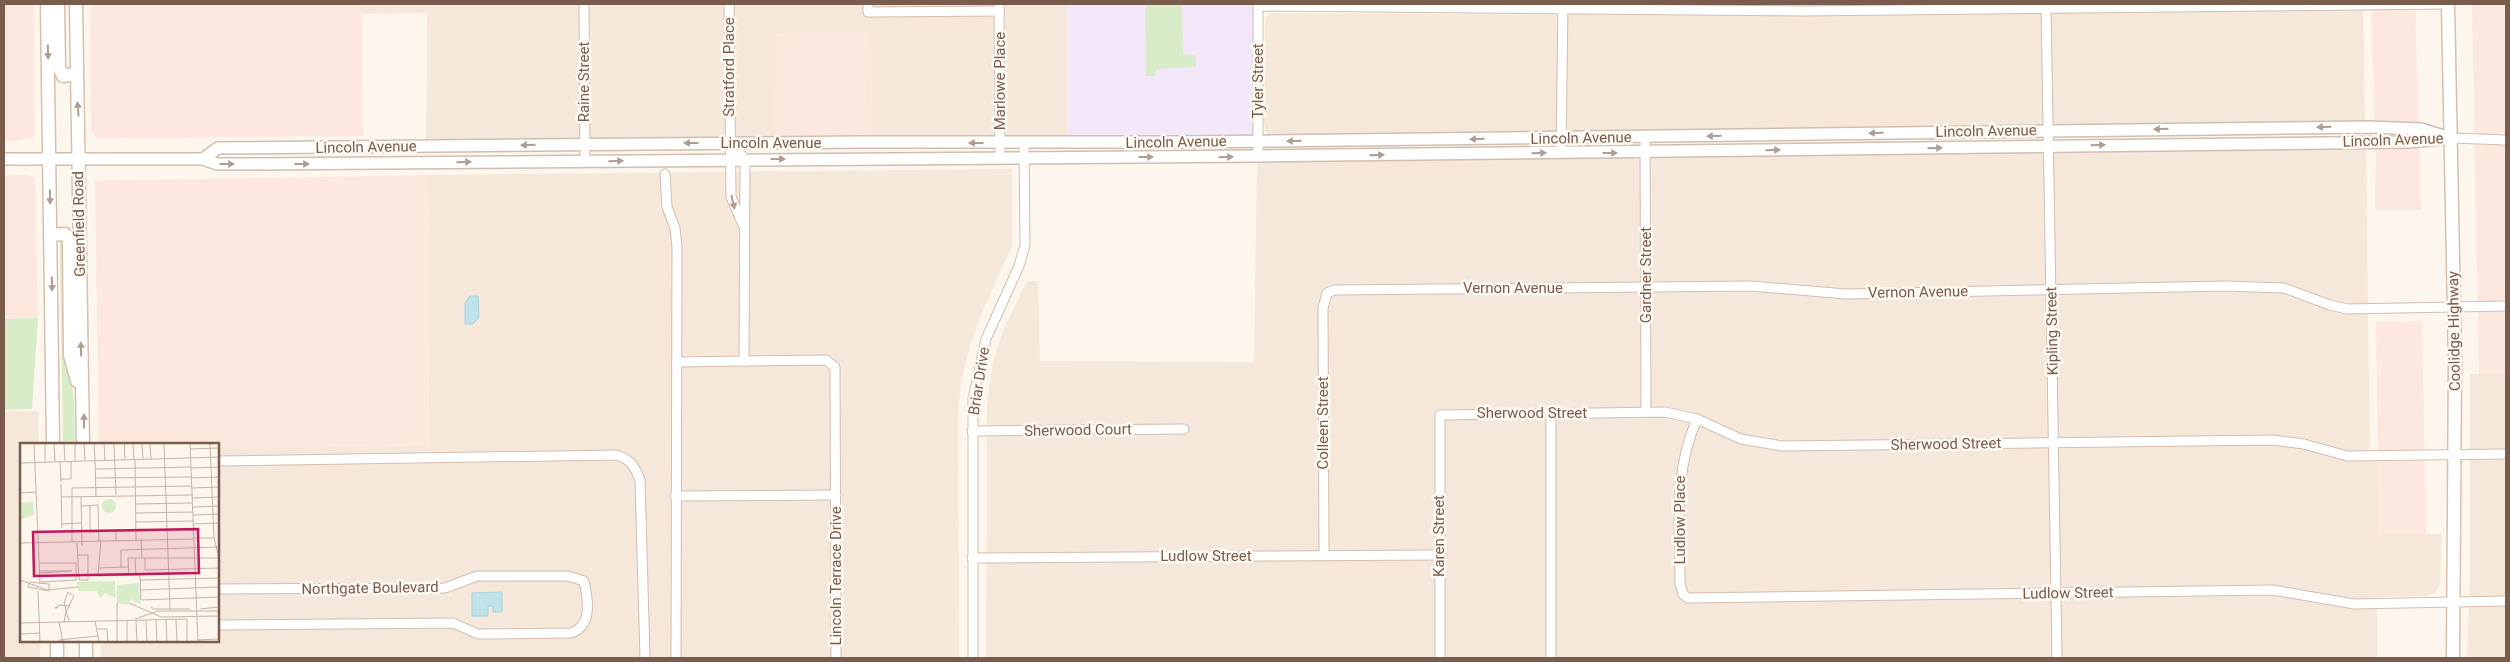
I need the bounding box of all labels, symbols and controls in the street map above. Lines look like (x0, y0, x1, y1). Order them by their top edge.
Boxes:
street label: Stratford Place (720, 17, 738, 117)
street label: Marlowe Place (991, 32, 1009, 130)
street label: Raine Street (575, 42, 593, 122)
street label: Tyler Street (1249, 43, 1267, 119)
one-way arrow (44, 45, 52, 61)
one-way arrow (74, 101, 82, 117)
street label: Lincoln Avenue (1935, 121, 2037, 141)
one-way arrow (2315, 123, 2331, 131)
one-way arrow (2153, 125, 2169, 133)
street label: Lincoln Avenue (1530, 128, 1632, 148)
one-way arrow (1868, 129, 1884, 137)
street label: Lincoln Avenue (2342, 129, 2444, 151)
street label: Lincoln Avenue (1125, 132, 1227, 152)
one-way arrow (1706, 132, 1722, 140)
street label: Lincoln Avenue (720, 134, 822, 152)
one-way arrow (1469, 135, 1485, 143)
street label: Lincoln Avenue (315, 137, 417, 157)
one-way arrow (1286, 137, 1302, 145)
one-way arrow (682, 139, 698, 147)
one-way arrow (967, 139, 983, 147)
one-way arrow (520, 141, 536, 149)
one-way arrow (2090, 141, 2106, 149)
one-way arrow (1927, 144, 1943, 152)
one-way arrow (1765, 146, 1781, 154)
one-way arrow (1602, 148, 1618, 156)
one-way arrow (1532, 149, 1548, 157)
one-way arrow (1369, 151, 1385, 159)
one-way arrow (1138, 153, 1154, 161)
one-way arrow (1218, 153, 1234, 161)
one-way arrow (770, 155, 786, 163)
one-way arrow (608, 156, 624, 164)
one-way arrow (457, 158, 473, 166)
one-way arrow (220, 160, 236, 168)
one-way arrow (294, 160, 310, 168)
street label: Greenfield Road (69, 171, 89, 277)
one-way arrow (46, 189, 54, 205)
one-way arrow (729, 194, 737, 209)
street label: Gardner Street (1637, 227, 1655, 323)
street label: Coolidge Highway (2444, 271, 2464, 391)
one-way arrow (48, 276, 56, 292)
street label: Vernon Avenue (1463, 279, 1563, 297)
street label: Vernon Avenue (1868, 282, 1968, 302)
street label: Kipling Street (2042, 286, 2062, 376)
one-way arrow (77, 340, 85, 356)
street label: Briar Drive (965, 346, 993, 416)
street label: Colleen Street (1314, 376, 1332, 470)
street label: Sherwood Street (1477, 404, 1587, 422)
one-way arrow (80, 413, 88, 429)
street label: Sherwood Court (1024, 420, 1132, 440)
street label: Sherwood Street (1891, 434, 2001, 454)
inset map (20, 443, 219, 642)
street label: Ludlow Place (1671, 476, 1689, 564)
street label: Karen Street (1430, 495, 1448, 577)
street label: Lincoln Terrace Drive (827, 506, 845, 646)
street label: Ludlow Street (1160, 547, 1252, 565)
street label: Northgate Boulevard (301, 578, 439, 598)
street label: Ludlow Street (2022, 583, 2114, 603)

